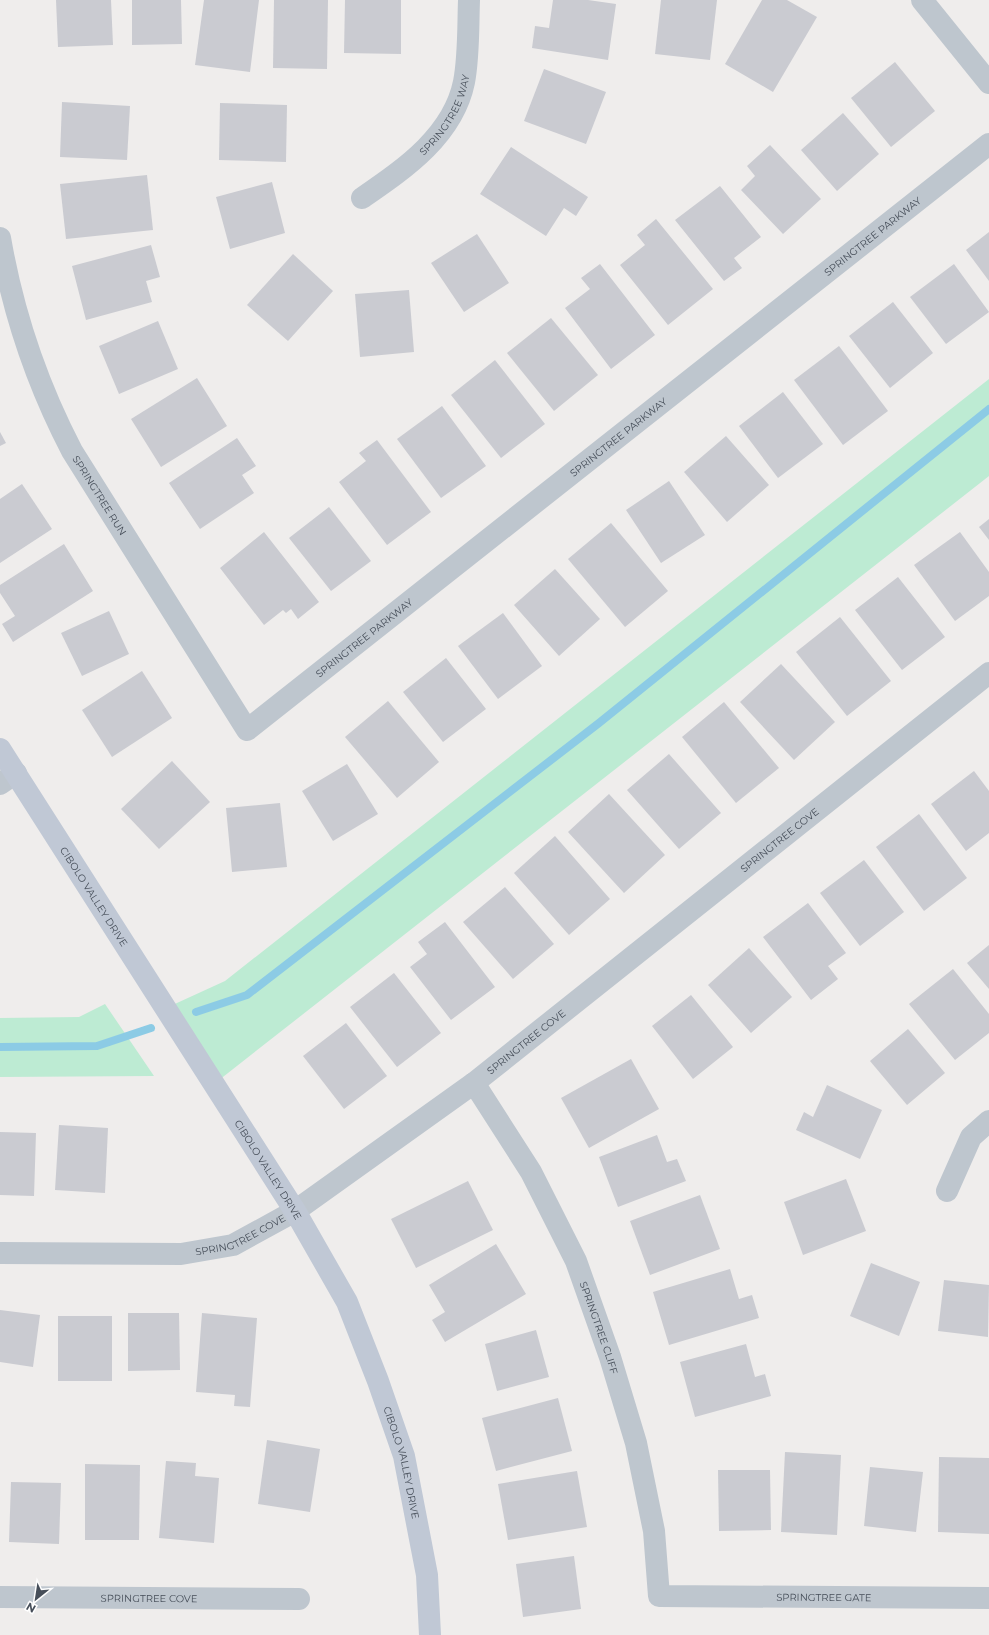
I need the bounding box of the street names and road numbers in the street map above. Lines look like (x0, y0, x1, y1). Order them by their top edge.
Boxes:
street label: SPRINGTREE WAY (416, 73, 472, 158)
street label: SPRINGTREE PARKWAY (821, 193, 924, 278)
street label: SPRINGTREE PARKWAY (567, 394, 670, 479)
street label: SPRINGTREE RUN (70, 453, 130, 538)
street label: SPRINGTREE PARKWAY (313, 595, 416, 680)
street label: SPRINGTREE COVE (738, 804, 822, 875)
street label: CIBOLO VALLEY DRIVE (58, 844, 131, 949)
street label: SPRINGTREE COVE (484, 1006, 568, 1077)
street label: CIBOLO VALLEY DRIVE (232, 1117, 305, 1222)
street label: SPRINGTREE COVE (194, 1211, 288, 1258)
street label: SPRINGTREE CLIFF (577, 1280, 621, 1375)
street label: CIBOLO VALLEY DRIVE (381, 1405, 423, 1520)
street label: SPRINGTREE GATE (776, 1590, 872, 1604)
street label: SPRINGTREE COVE (101, 1591, 198, 1605)

